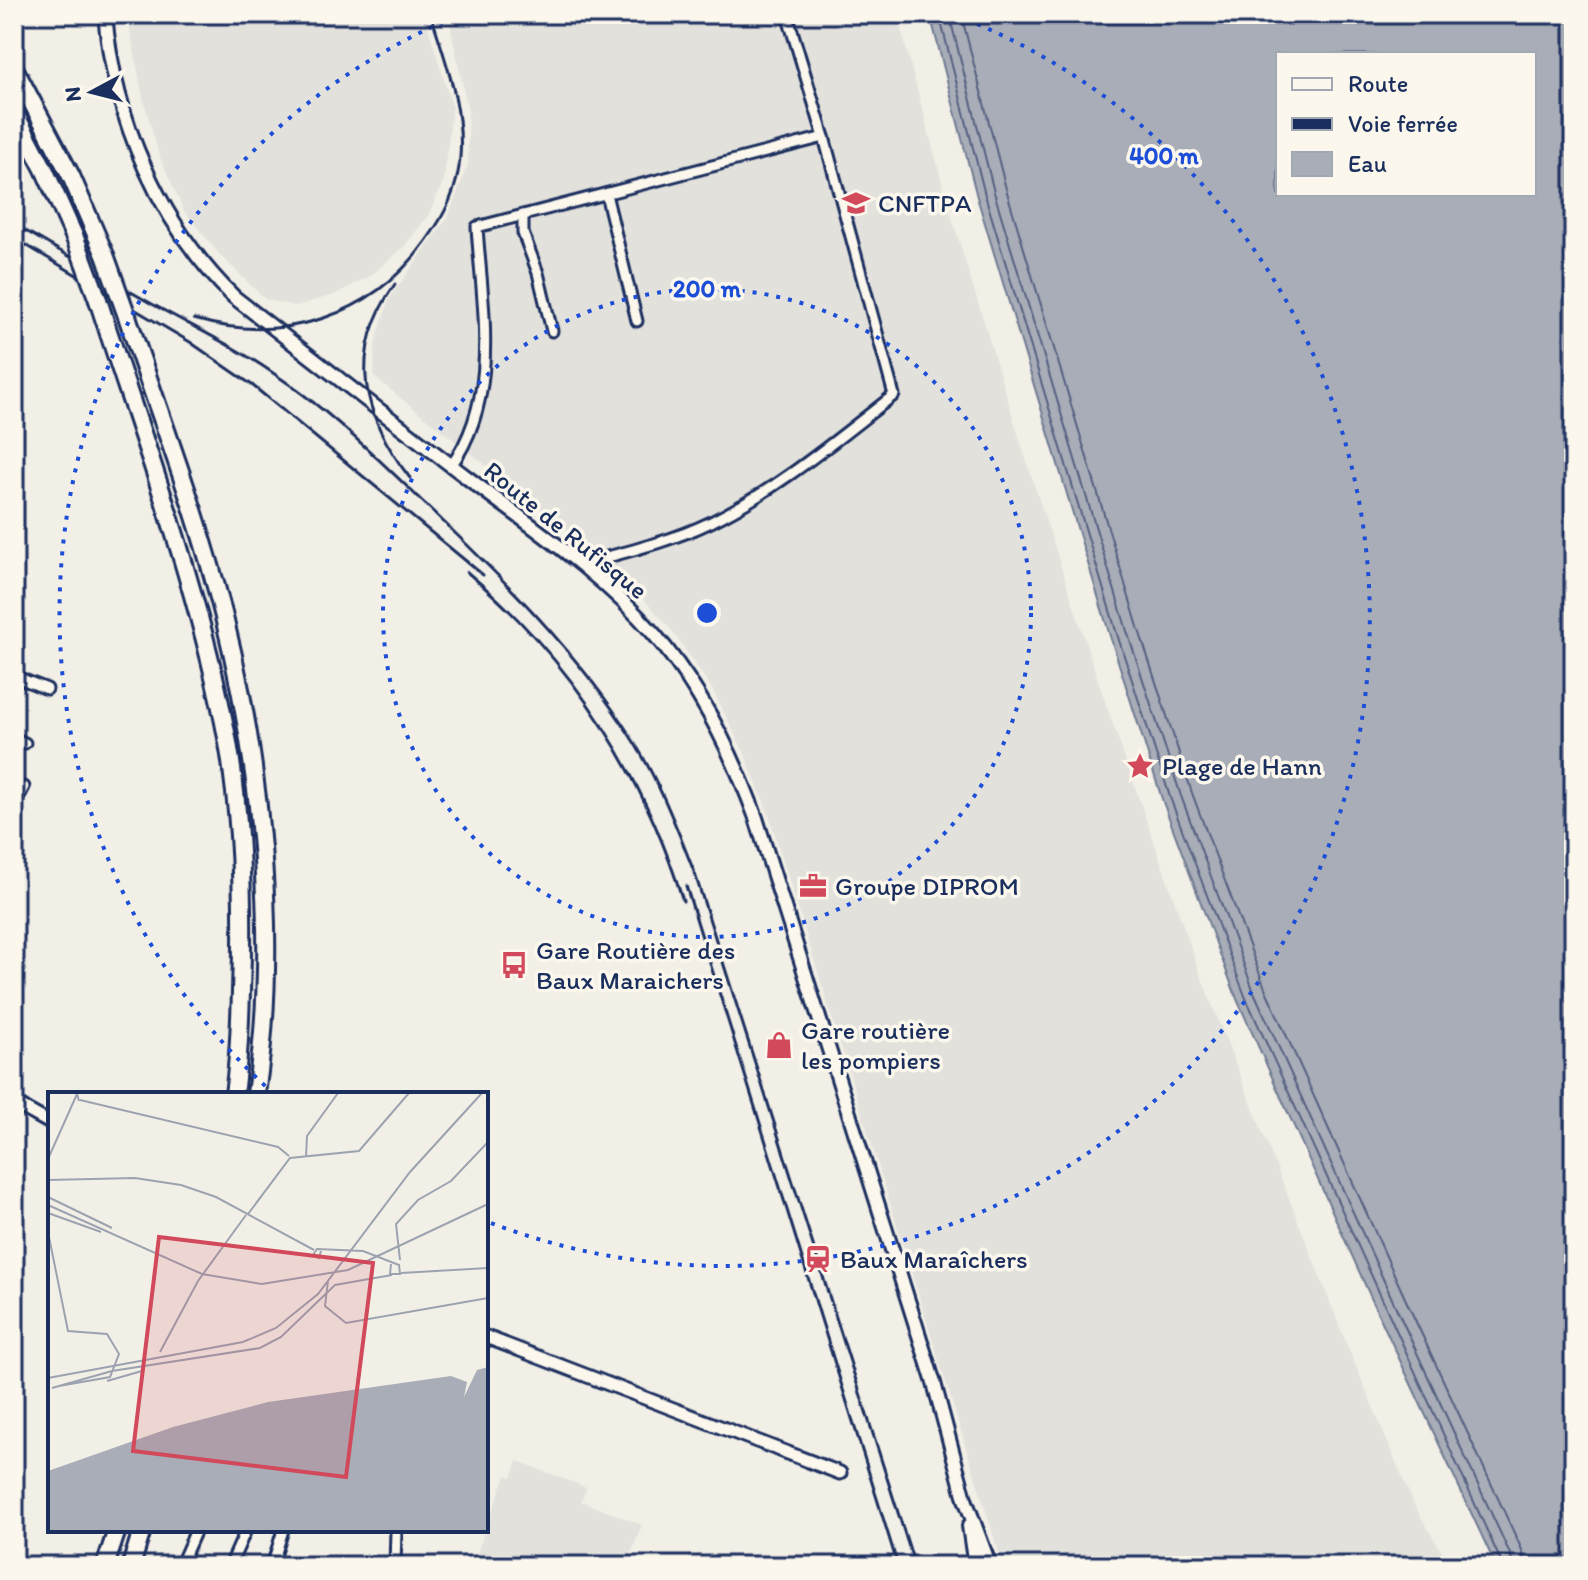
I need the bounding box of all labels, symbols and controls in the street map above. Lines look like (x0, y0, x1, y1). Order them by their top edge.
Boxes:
north arrow (52, 52, 132, 132)
legend (1276, 52, 1536, 196)
text: Route (1348, 69, 1408, 98)
text: N (58, 85, 87, 103)
text: Voie ferrée (1348, 109, 1458, 138)
text: 400 m (1129, 141, 1200, 170)
text: Eau (1348, 149, 1387, 178)
place label: CNFTPA (878, 187, 972, 219)
school or university icon: CNFTPA (841, 188, 871, 218)
text: 200 m (673, 274, 742, 303)
street label: Route de Rufisque (478, 454, 654, 606)
centre of rings (693, 599, 721, 627)
place label: Plage de Hann (1162, 750, 1322, 782)
place icon: Plage de Hann (1125, 751, 1155, 781)
place label: Groupe DIPROM (835, 870, 1019, 902)
office icon: Groupe DIPROM (798, 871, 828, 901)
place label: Gare Routière des Baux Maraichers (536, 934, 735, 996)
bus stop icon: Gare Routière des Baux Maraichers (499, 950, 529, 980)
place label: Gare routière les pompiers (801, 1014, 950, 1076)
shop icon: Gare routière les pompiers (764, 1030, 794, 1060)
inset map (48, 1092, 488, 1532)
place label: Baux Maraîchers (840, 1243, 1028, 1275)
station icon: Baux Maraîchers (803, 1244, 833, 1274)

